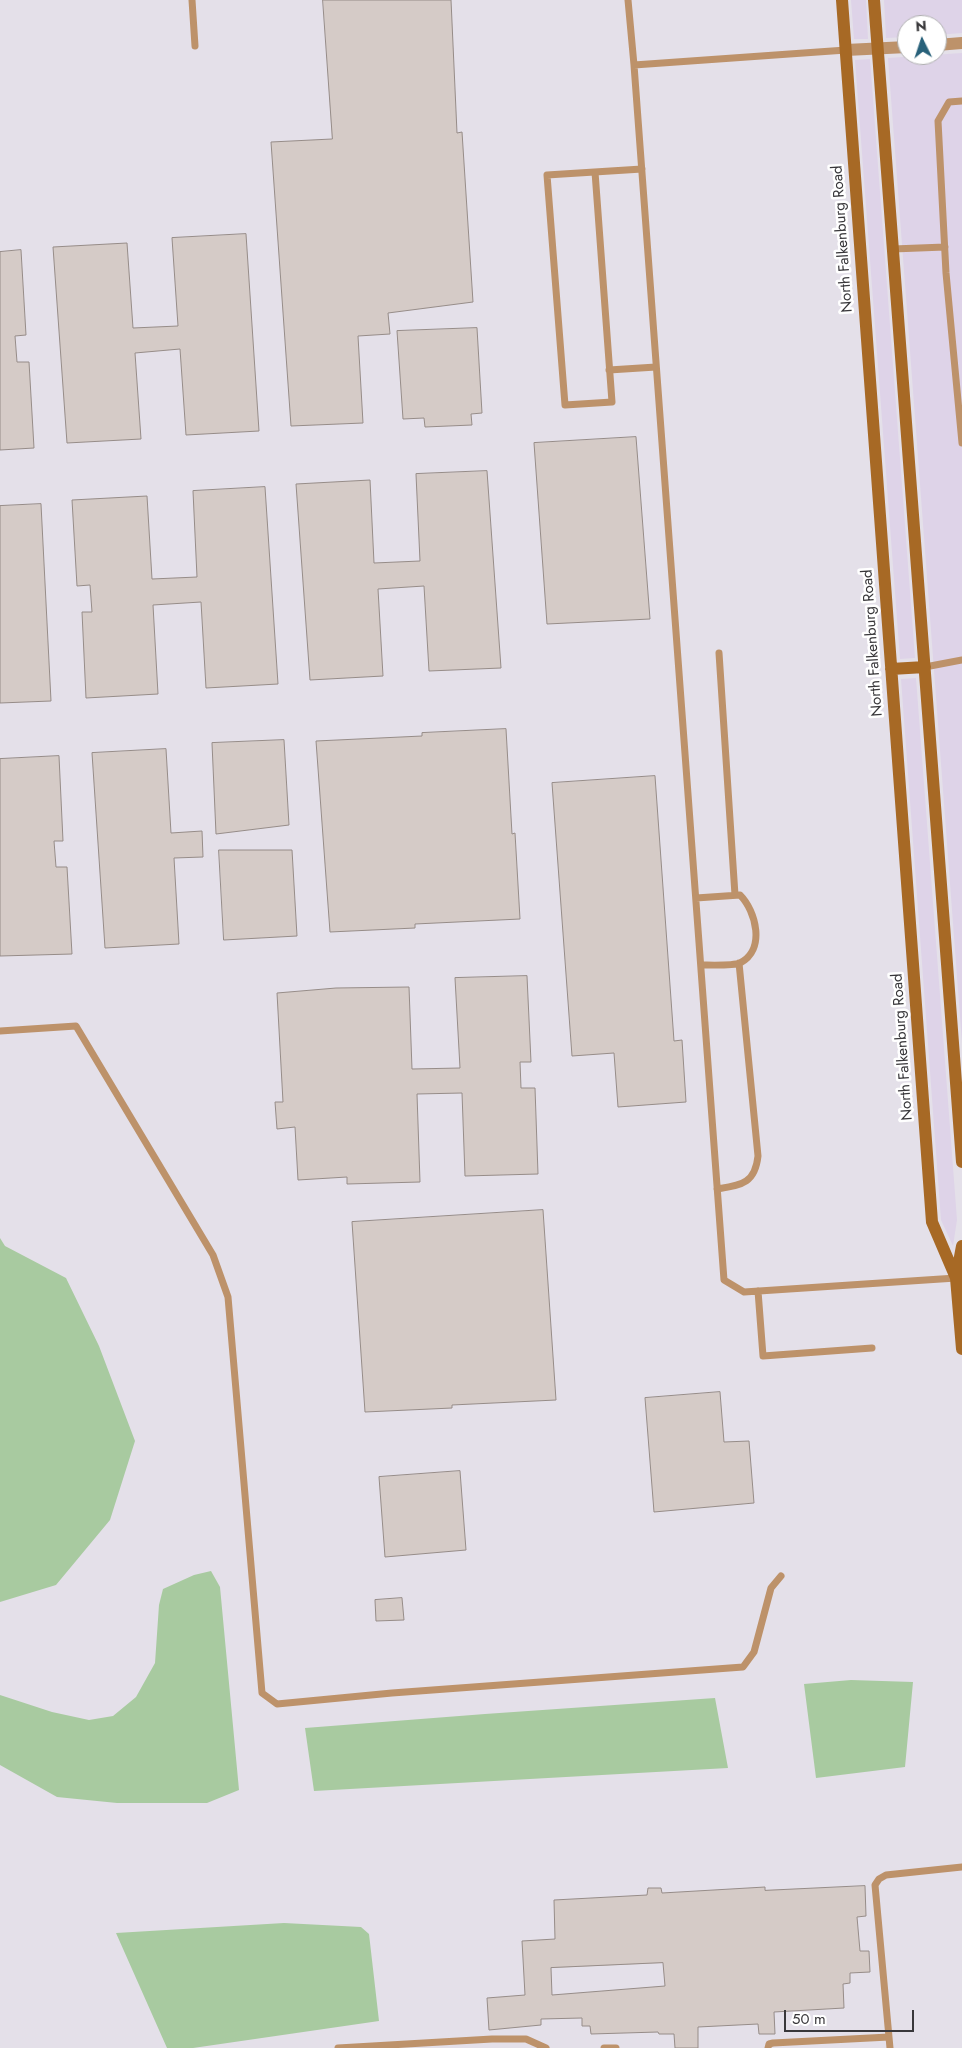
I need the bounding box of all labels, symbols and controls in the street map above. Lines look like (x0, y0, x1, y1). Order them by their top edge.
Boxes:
north arrow (897, 15, 947, 65)
text: N (915, 16, 927, 36)
street label: North Falkenburg Road (829, 165, 857, 313)
street label: North Falkenburg Road (859, 569, 887, 717)
street label: North Falkenburg Road (889, 973, 917, 1121)
scale bar (787, 2000, 917, 2032)
text: 50 m (792, 2008, 826, 2030)

